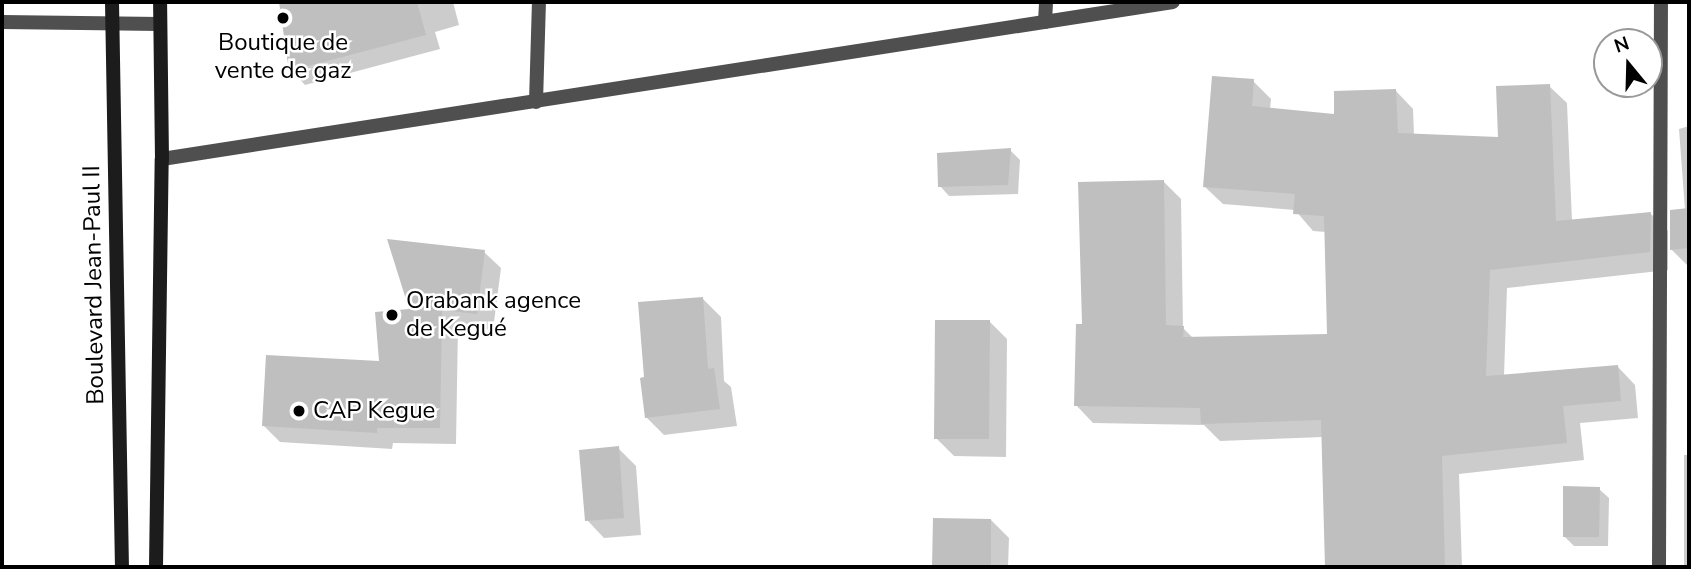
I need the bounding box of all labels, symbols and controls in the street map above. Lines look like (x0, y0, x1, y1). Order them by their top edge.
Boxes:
marker: Boutique de vente de gaz (275, 10, 291, 26)
north arrow (1593, 28, 1663, 98)
place label: Boutique de vente de gaz (215, 29, 351, 85)
text: N (1611, 30, 1633, 60)
street label: Boulevard Jean-Paul II (78, 165, 110, 405)
place label: Orabank agence de Kegué (406, 287, 581, 343)
marker: Orabank agence de Kegué (384, 307, 400, 323)
place label: CAP Kegue (313, 397, 435, 425)
marker: CAP Kegue (291, 403, 307, 419)

